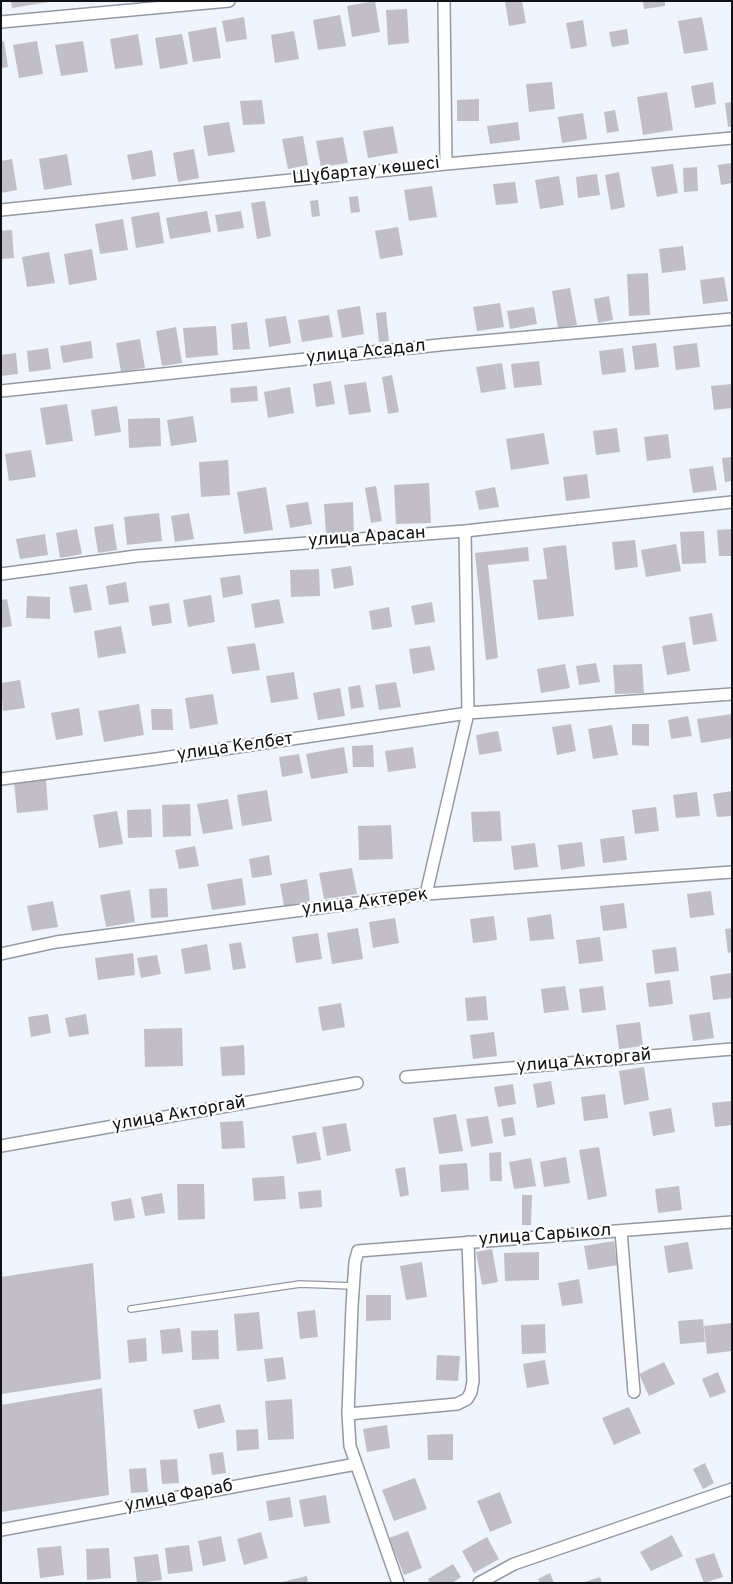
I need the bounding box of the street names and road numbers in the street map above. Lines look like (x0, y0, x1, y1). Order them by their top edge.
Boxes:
street label: Шұбартау көшесі (291, 154, 441, 190)
street label: улица Асадал (305, 336, 427, 370)
street label: улица Арасан (308, 523, 426, 553)
street label: улица Келбет (176, 729, 294, 767)
street label: улица Актерек (301, 885, 429, 921)
street label: улица Акторгай (516, 1045, 652, 1079)
street label: улица Акторгай (111, 1093, 247, 1137)
street label: улица Сарыкол (478, 1221, 612, 1251)
street label: улица Фараб (123, 1476, 235, 1518)

